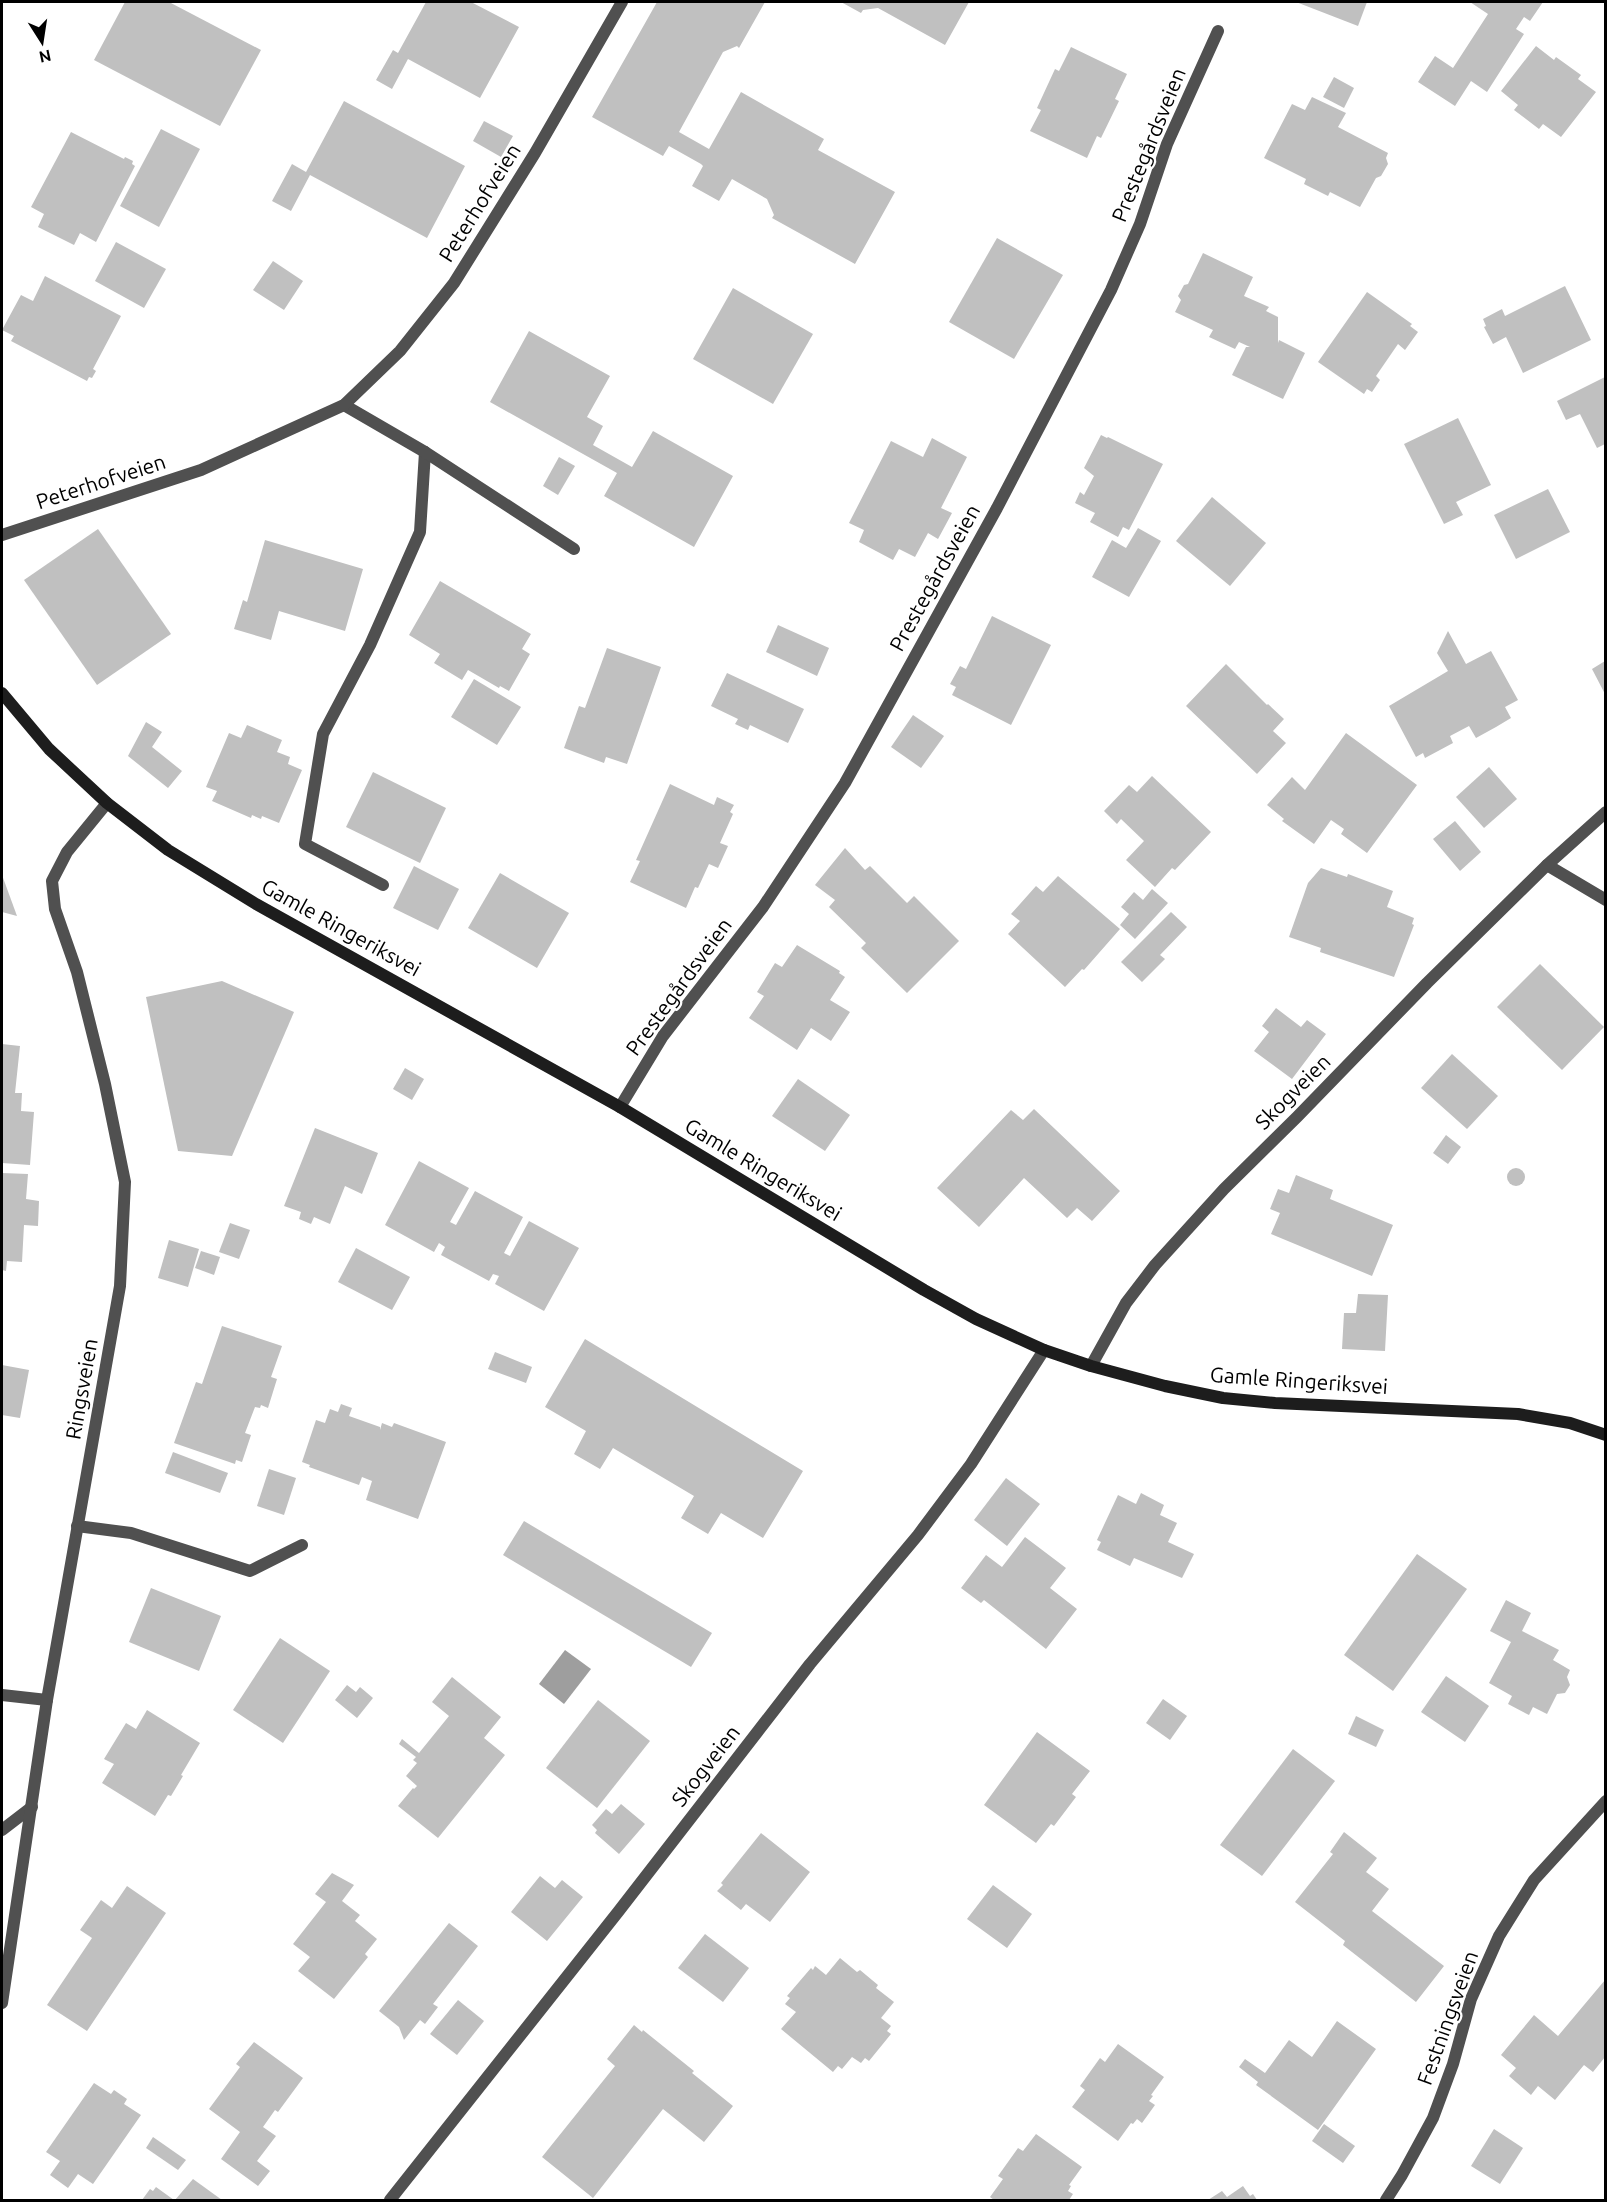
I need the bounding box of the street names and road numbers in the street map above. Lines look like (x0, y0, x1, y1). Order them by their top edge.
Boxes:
street label: Prestegårdsveien (1106, 64, 1190, 225)
street label: Peterhofveien (433, 139, 525, 266)
street label: Peterhofveien (33, 449, 168, 513)
street label: Prestegårdsveien (884, 500, 984, 655)
street label: Gamle Ringeriksvei (258, 873, 425, 981)
street label: Prestegårdsveien (620, 913, 736, 1060)
street label: Skogveien (1250, 1049, 1335, 1134)
street label: Gamle Ringeriksvei (681, 1113, 846, 1225)
street label: Ringsveien (60, 1337, 102, 1441)
street label: Gamle Ringeriksvei (1209, 1362, 1389, 1398)
street label: Skogveien (666, 1720, 744, 1811)
street label: Festningsveien (1412, 1947, 1482, 2088)

